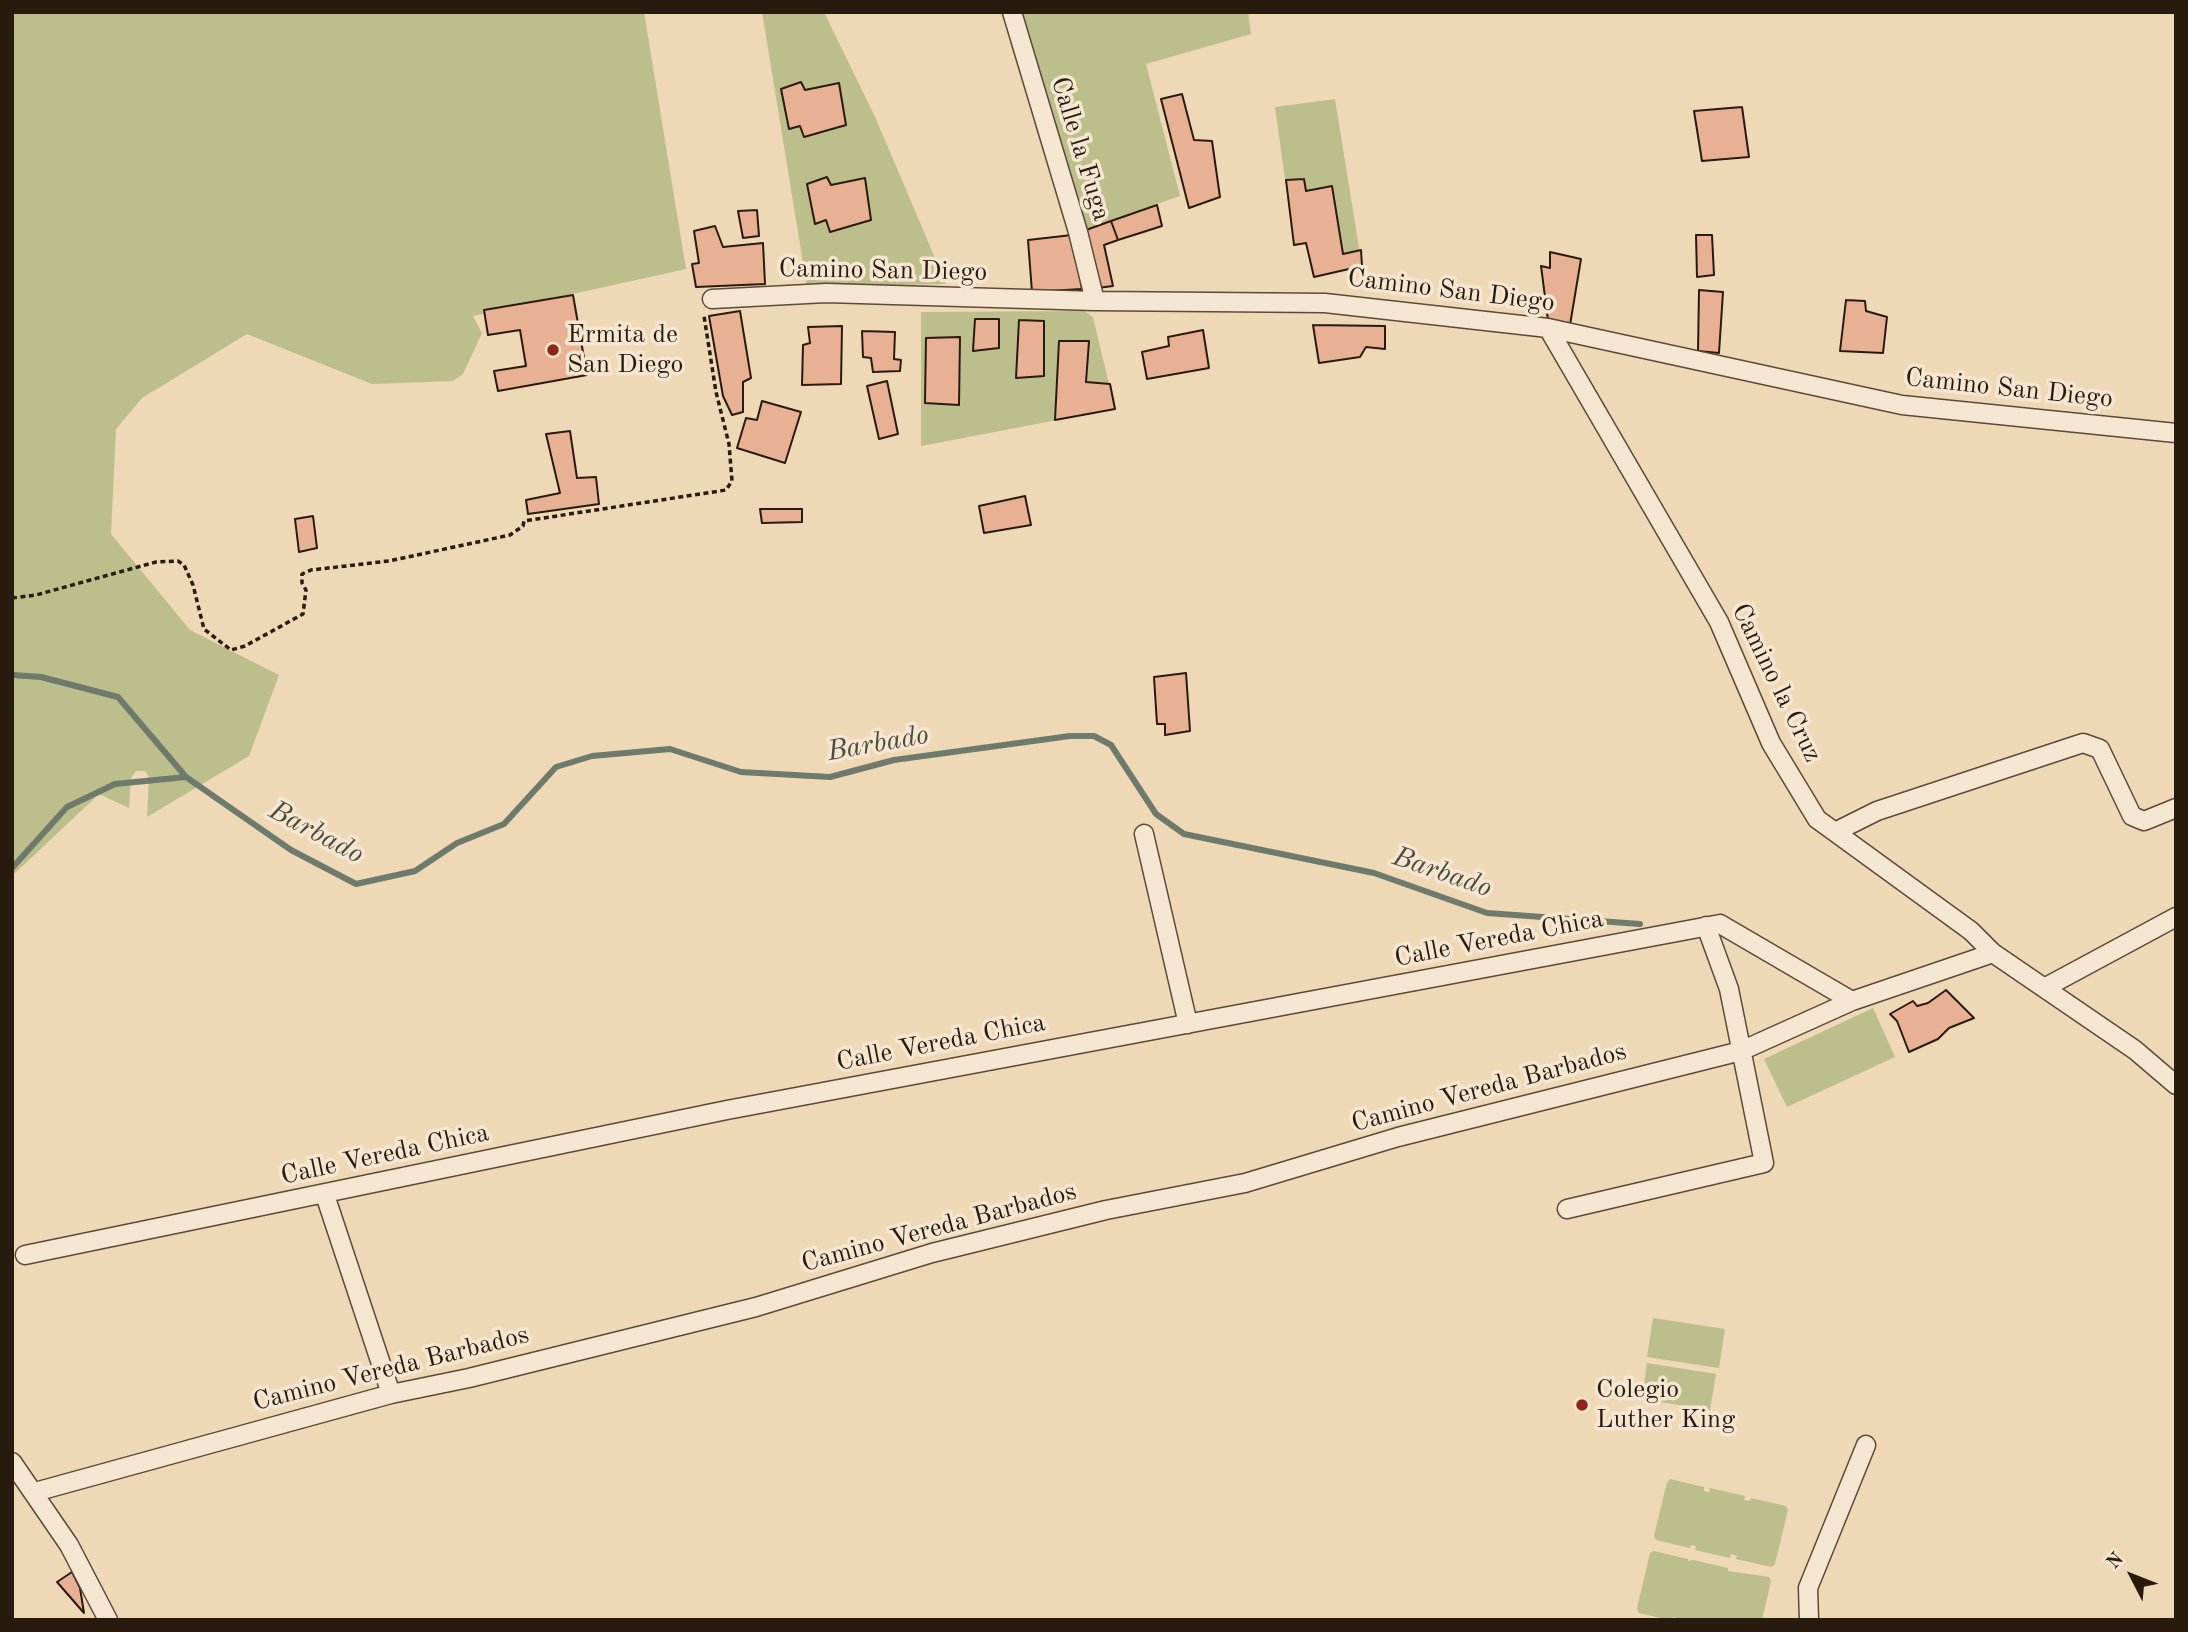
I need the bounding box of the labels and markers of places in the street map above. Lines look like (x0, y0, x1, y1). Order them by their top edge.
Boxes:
place label: Ermita de San Diego (567, 319, 683, 380)
marker: Ermita de San Diego (545, 342, 561, 358)
place label: Colegio Luther King (1596, 1374, 1735, 1436)
marker: Colegio Luther King (1574, 1397, 1590, 1413)

